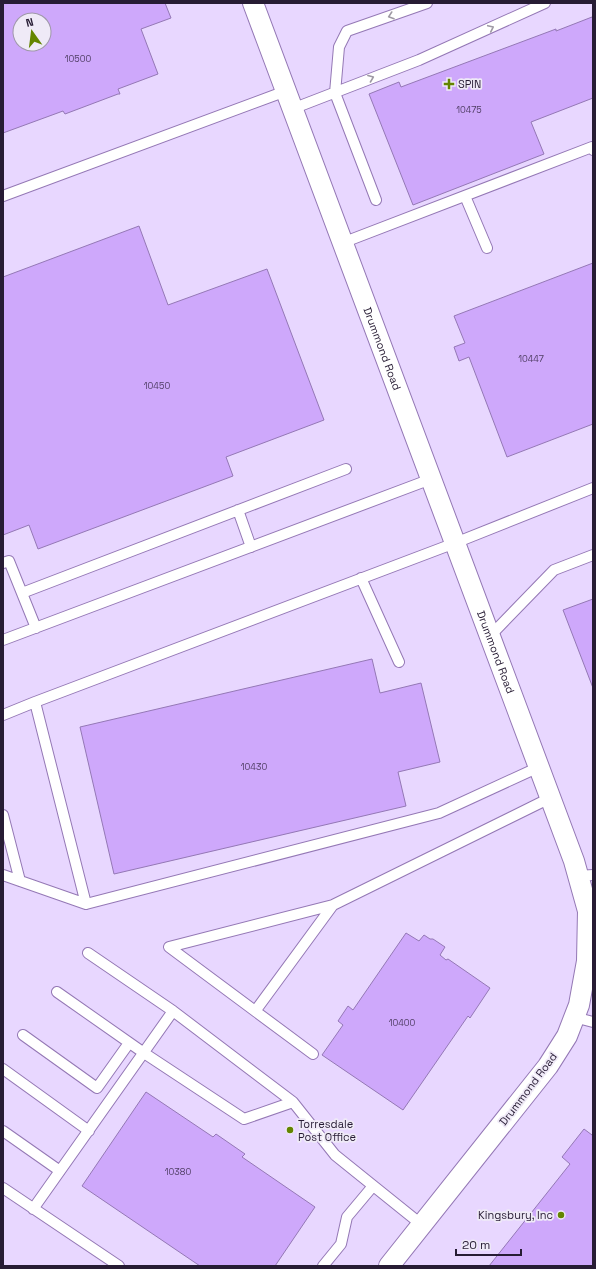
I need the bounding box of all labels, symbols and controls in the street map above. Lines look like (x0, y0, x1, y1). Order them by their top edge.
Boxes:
north arrow (12, 12, 52, 52)
one-way arrow (387, 12, 394, 20)
text: N (24, 15, 35, 30)
one-way arrow (487, 25, 494, 33)
house number: 10500 (65, 53, 91, 65)
one-way arrow (368, 75, 375, 83)
place label: SPIN (458, 77, 481, 91)
marker: SPIN (443, 78, 455, 90)
house number: 10475 (456, 104, 482, 116)
street label: Drummond Road (360, 305, 404, 392)
house number: 10447 (518, 353, 544, 365)
house number: 10450 (144, 380, 170, 392)
street label: Drummond Road (474, 609, 518, 696)
house number: 10430 (241, 761, 267, 773)
house number: 10400 (389, 1017, 416, 1029)
street label: Drummond Road (496, 1050, 560, 1128)
place label: Torresdale Post Office (298, 1117, 356, 1144)
marker: Torresdale Post Office (285, 1125, 295, 1135)
house number: 10380 (165, 1166, 191, 1178)
place label: Kingsbury, Inc (478, 1208, 553, 1222)
marker: Kingsbury, Inc (556, 1210, 566, 1220)
scale bar (456, 1231, 521, 1257)
text: 20 m (462, 1237, 490, 1253)

